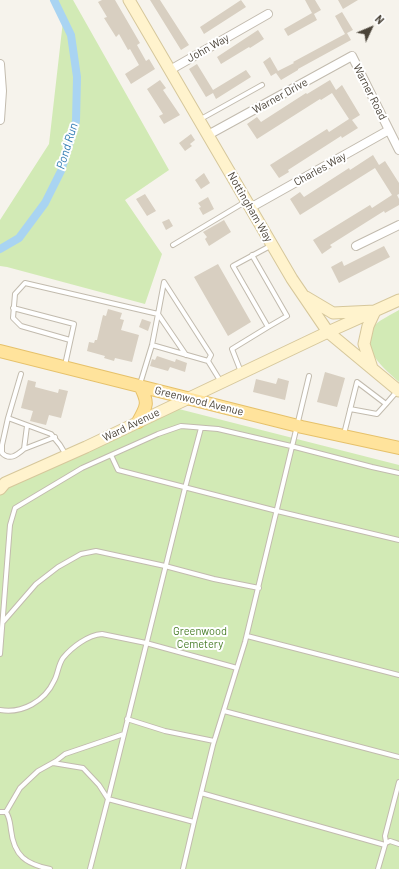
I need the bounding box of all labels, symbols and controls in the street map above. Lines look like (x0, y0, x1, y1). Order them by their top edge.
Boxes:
north arrow (351, 8, 391, 48)
text: N (373, 12, 387, 26)
street label: John Way (185, 31, 231, 65)
street label: Warner Road (350, 62, 390, 122)
street label: Warner Drive (250, 75, 310, 117)
water label: Pond Run (53, 121, 81, 171)
street label: Charles Way (292, 149, 348, 189)
street label: Nottingham Way (225, 170, 275, 244)
street label: Greenwood Avenue (153, 384, 245, 418)
street label: Ward Avenue (100, 406, 162, 444)
park label: Greenwood Cemetery (173, 624, 227, 650)

